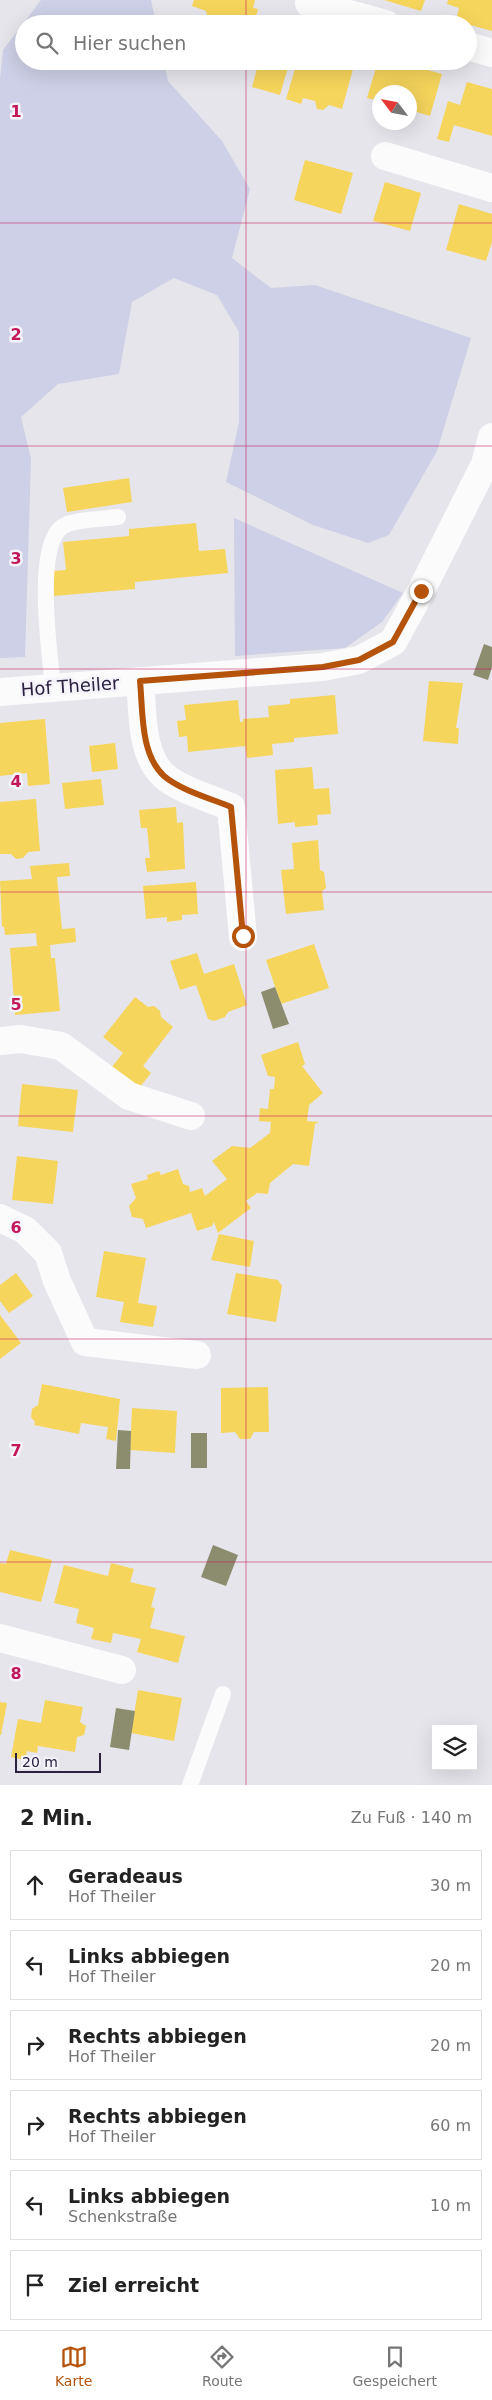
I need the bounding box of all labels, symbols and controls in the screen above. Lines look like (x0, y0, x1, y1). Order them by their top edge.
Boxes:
search box (15, 15, 477, 70)
icon: search (33, 29, 61, 57)
text: Hier suchen (73, 32, 186, 54)
north arrow (372, 85, 417, 130)
text: 1 (10, 102, 22, 121)
text: 2 (10, 325, 22, 344)
text: 3 (10, 549, 22, 568)
route end (410, 580, 433, 603)
street label: Hof Theiler (20, 672, 120, 700)
text: 4 (10, 772, 22, 791)
route start (232, 925, 255, 948)
text: 5 (10, 995, 22, 1014)
text: 6 (10, 1218, 22, 1237)
text: 7 (10, 1441, 22, 1460)
text: 8 (10, 1664, 22, 1683)
map controls (432, 1725, 477, 1770)
button: layers (432, 1725, 477, 1770)
scale bar (15, 1750, 101, 1773)
text: 20 m (22, 1754, 58, 1770)
text: 2 Min. (20, 1806, 93, 1830)
text: Zu Fuß · 140 m (351, 1808, 472, 1827)
text: Geradeaus (68, 1865, 183, 1887)
icon: ahead (21, 1871, 49, 1899)
text: 30 m (430, 1876, 471, 1895)
text: Hof Theiler (68, 1887, 156, 1906)
text: Links abbiegen (68, 1945, 230, 1967)
icon: left (21, 1951, 49, 1979)
text: 20 m (430, 1956, 471, 1975)
text: Hof Theiler (68, 1967, 156, 1986)
text: Rechts abbiegen (68, 2025, 247, 2047)
icon: right (21, 2031, 49, 2059)
text: 20 m (430, 2036, 471, 2055)
text: Hof Theiler (68, 2047, 156, 2066)
text: Rechts abbiegen (68, 2105, 247, 2127)
icon: right (21, 2111, 49, 2139)
text: 60 m (430, 2116, 471, 2135)
text: Hof Theiler (68, 2127, 156, 2146)
text: Links abbiegen (68, 2185, 230, 2207)
icon: left (21, 2191, 49, 2219)
text: 10 m (430, 2196, 471, 2215)
text: Schenkstraße (68, 2207, 177, 2226)
icon: arrive (21, 2271, 49, 2299)
text: Ziel erreicht (68, 2274, 199, 2296)
tab: Karte (55, 2343, 92, 2389)
tab: Route (202, 2343, 243, 2389)
tab: Gespeichert (353, 2343, 437, 2389)

